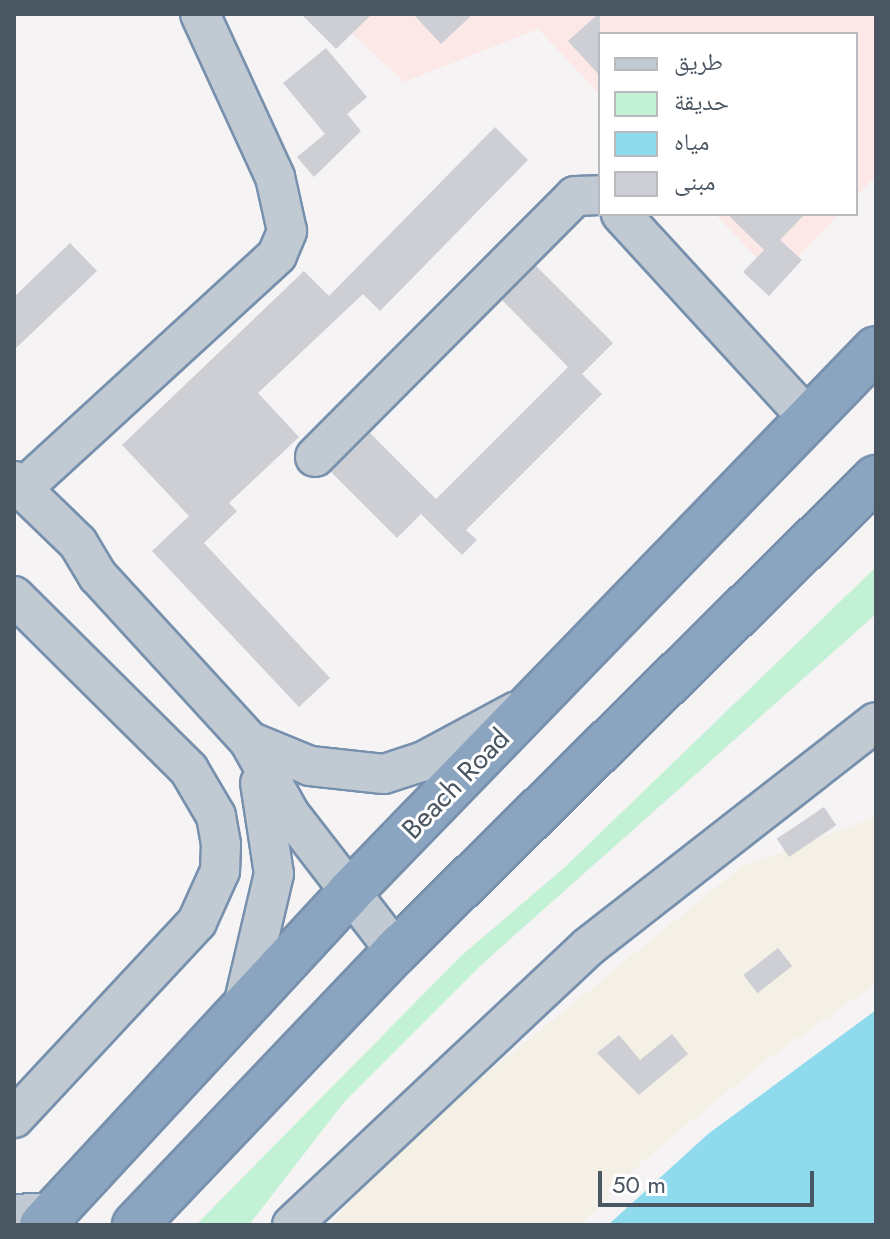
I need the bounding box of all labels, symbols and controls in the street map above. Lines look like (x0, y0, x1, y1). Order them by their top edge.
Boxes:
legend (598, 32, 858, 216)
text: طريق (674, 44, 723, 79)
text: حديقة (674, 84, 729, 119)
text: مياه (674, 124, 709, 159)
text: مبنى (674, 164, 715, 199)
street label: Beach Road (395, 722, 517, 846)
scale bar (602, 1155, 818, 1205)
text: 50 m (612, 1167, 666, 1202)

